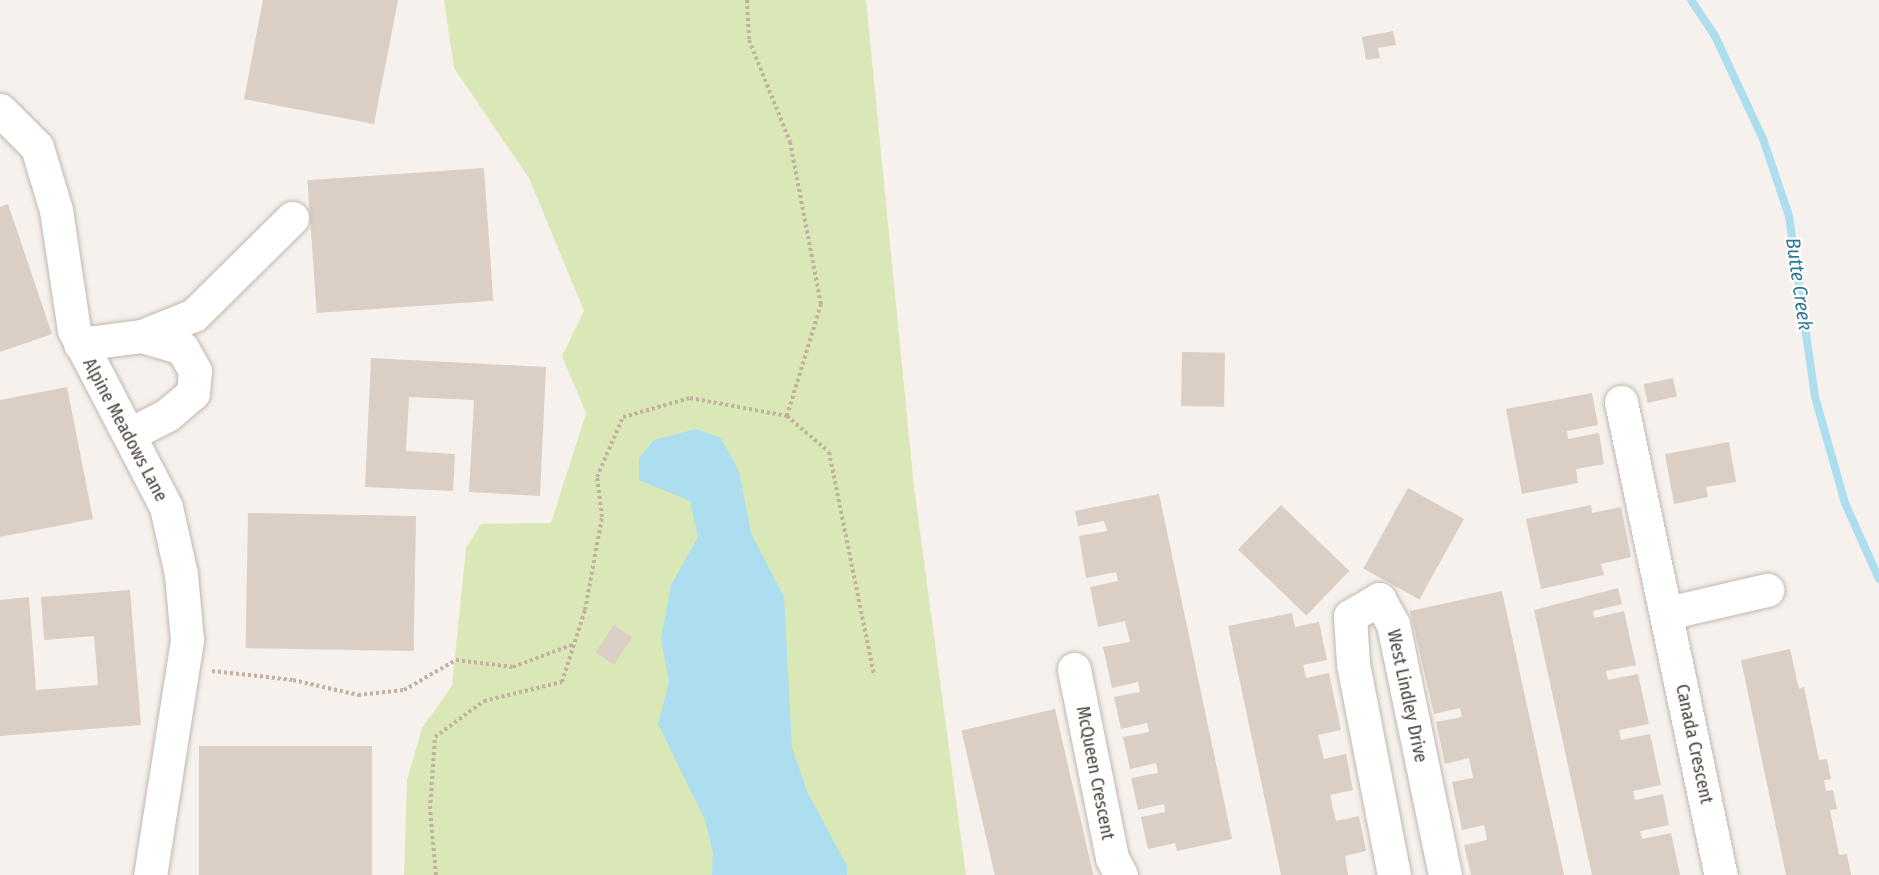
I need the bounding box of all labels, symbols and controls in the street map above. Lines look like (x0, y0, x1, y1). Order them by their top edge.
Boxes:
water label: Butte Creek (1781, 236, 1817, 332)
street label: Alpine Meadows Lane (78, 355, 172, 505)
street label: West Lindley Drive (1382, 627, 1432, 765)
street label: Canada Crescent (1671, 682, 1717, 806)
street label: McQueen Crescent (1071, 704, 1119, 842)

